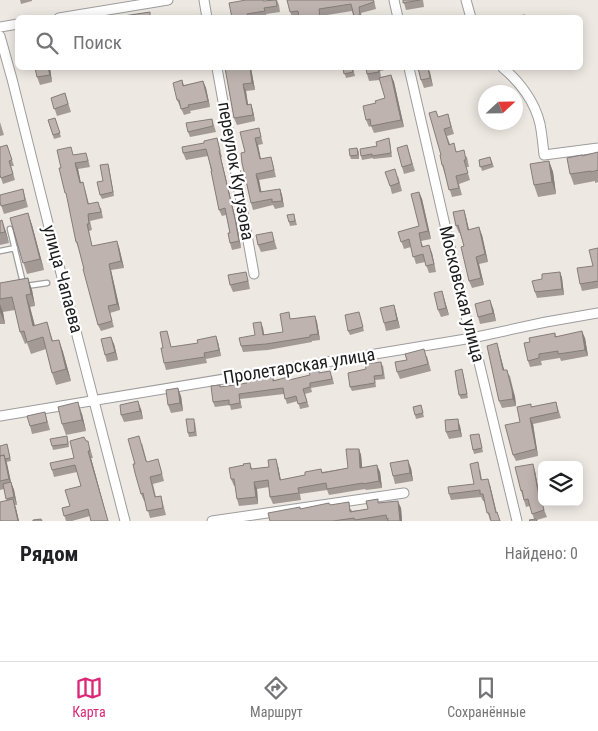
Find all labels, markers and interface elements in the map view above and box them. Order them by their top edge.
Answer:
search box [15,15,583,70]
icon: search [33,29,61,57]
text: Поиск [73,31,122,54]
north arrow [478,85,523,130]
street label: переулок Кутузова [214,100,259,242]
street label: улица Чапаева [39,223,88,335]
street label: Московская улица [435,224,490,364]
street label: Пролетарская улица [222,343,376,388]
map controls [538,461,583,506]
button: layers [538,461,583,506]
text: Рядом [20,542,79,566]
text: Найдено: 0 [505,544,578,563]
tab: Карта [72,674,106,720]
tab: Маршрут [250,674,303,720]
tab: Сохранённые [447,674,526,720]

